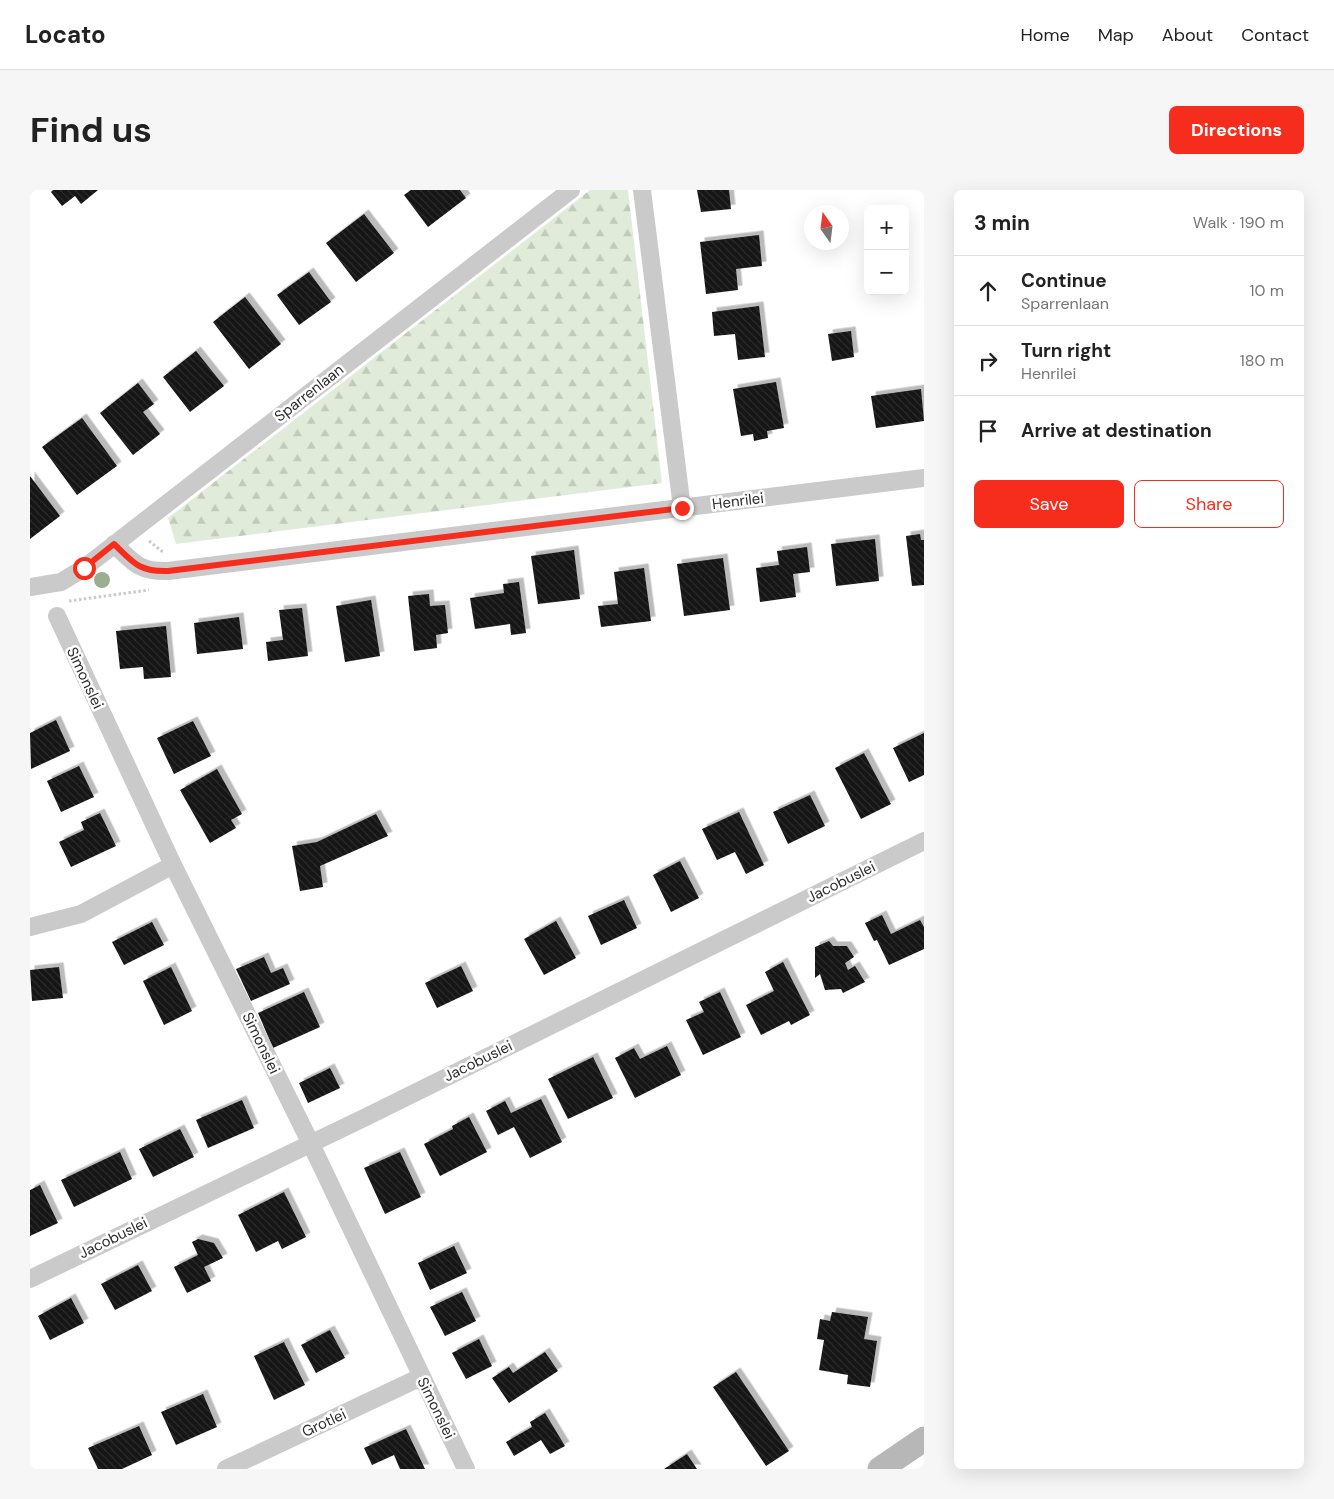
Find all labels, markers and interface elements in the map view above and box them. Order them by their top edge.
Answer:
text: Locato [25,19,106,50]
text: Home [1020,23,1070,47]
text: Map [1098,23,1134,47]
text: About [1162,23,1213,47]
text: Contact [1241,23,1309,47]
button: Directions [1169,106,1304,154]
text: Find us [30,107,152,153]
north arrow [804,205,849,250]
map controls [864,205,909,295]
button: + [864,205,909,250]
text: 3 min [974,209,1030,237]
text: Walk · 190 m [1193,212,1284,233]
button: − [864,250,909,295]
text: Continue [1021,268,1107,293]
icon: ahead [974,277,1002,305]
text: 10 m [1250,280,1284,301]
text: Sparrenlaan [1021,293,1109,314]
text: Turn right [1021,338,1111,363]
icon: right [974,347,1002,375]
text: 180 m [1240,350,1284,371]
street label: Sparrenlaan [270,360,348,426]
text: Henrilei [1021,363,1076,384]
icon: arrive [974,417,1002,445]
text: Arrive at destination [1021,418,1212,443]
button: Save [974,480,1124,528]
button: Share [1134,480,1284,528]
street label: Henrilei [711,488,765,514]
route end [671,497,694,520]
route start [73,557,96,580]
street label: Simonslei [62,644,108,712]
street label: Jacobuslei [803,857,879,907]
street label: Simonslei [238,1009,284,1077]
street label: Jacobuslei [440,1036,516,1086]
street label: Jacobuslei [75,1213,151,1263]
street label: Simonslei [413,1374,459,1442]
street label: Grotlei [299,1404,349,1442]

